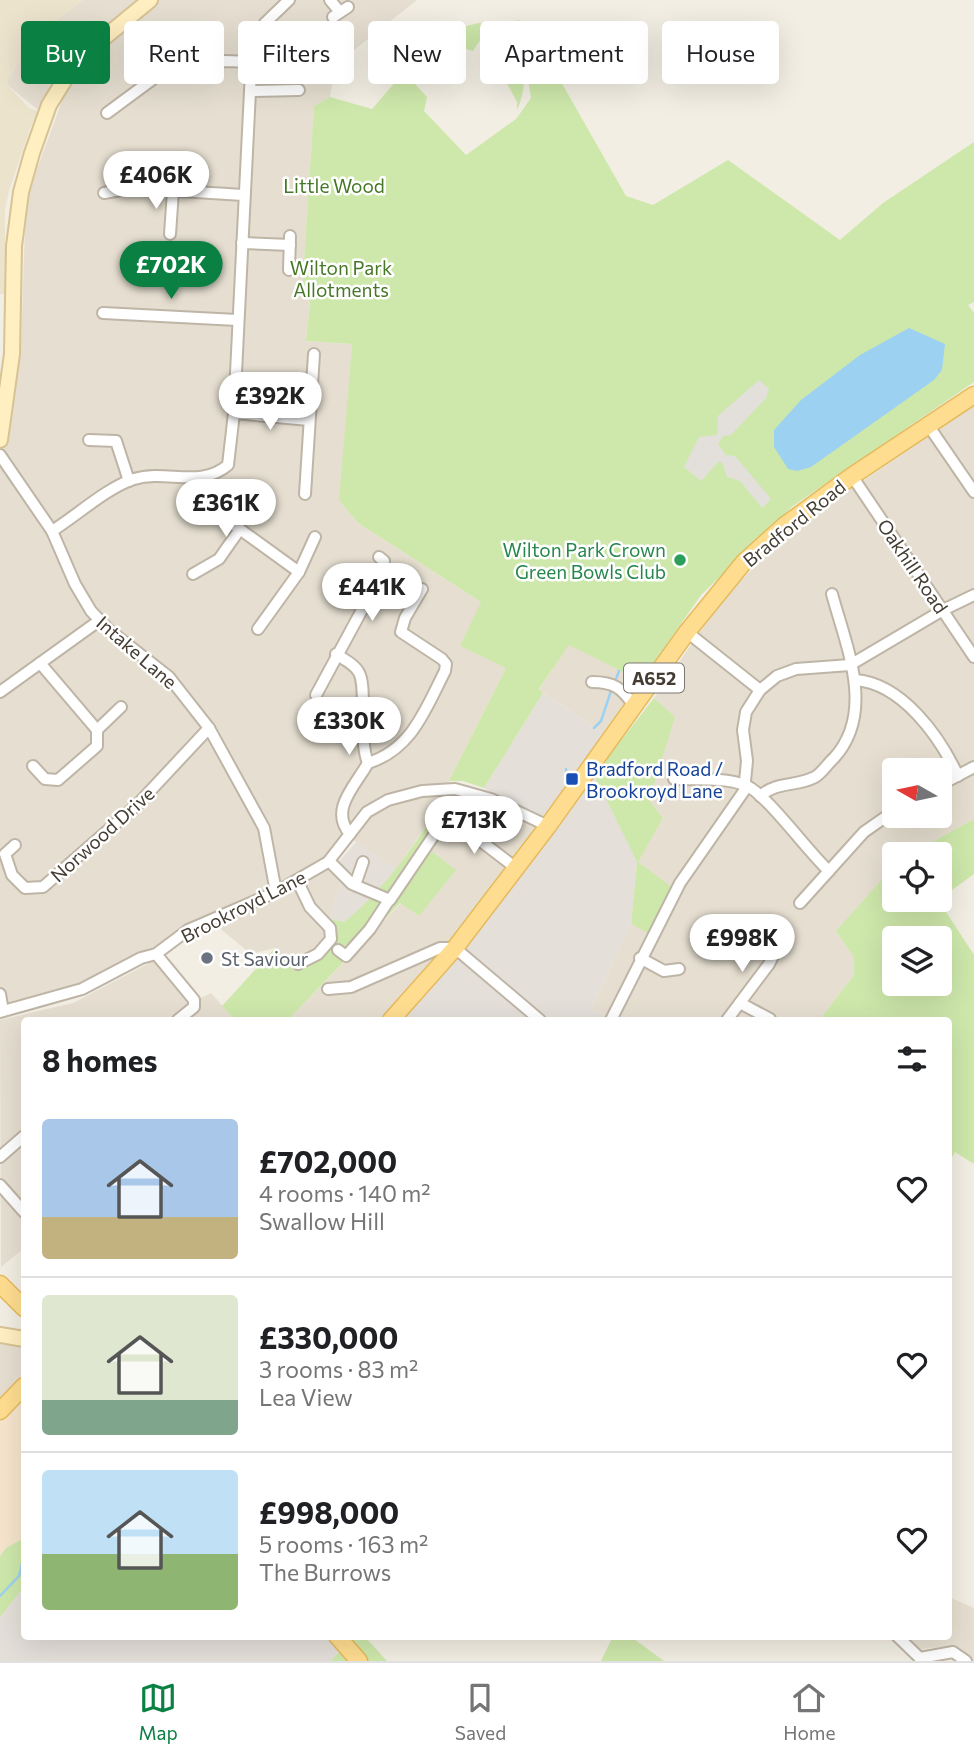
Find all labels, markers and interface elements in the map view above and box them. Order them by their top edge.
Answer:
chip: Buy [21,21,110,84]
chip: Rent [124,21,224,84]
chip: Filters [238,21,354,84]
chip: New [368,21,466,84]
chip: Apartment [480,21,648,84]
chip: House [662,21,779,84]
pin: £406K [107,152,205,211]
text: £406K [119,160,193,188]
park label: Little Wood [283,174,385,197]
pin: £702K [122,242,220,301]
text: £702K [136,250,206,278]
park label: Wilton Park Allotments [290,256,392,301]
pin: £392K [221,372,319,432]
text: £392K [235,381,305,409]
street label: Bradford Road [738,475,850,571]
pin: £361K [177,480,275,539]
text: £361K [192,488,260,516]
street label: Oakhill Road [873,514,953,618]
place label: Wilton Park Crown Green Bowls Club [503,538,666,583]
marker: Wilton Park Crown Green Bowls Club [672,552,688,568]
pin: £441K [323,564,421,623]
text: £441K [338,572,406,600]
street label: Intake Lane [92,611,182,693]
road number: A652 [624,664,684,692]
pin: £330K [300,698,398,757]
text: £330K [313,706,385,734]
place label: Bradford Road / Brookroyd Lane [586,757,723,802]
north arrow [882,758,952,828]
map controls [882,758,952,996]
marker: Bradford Road / Brookroyd Lane [564,771,580,787]
street label: Norwood Drive [45,782,159,886]
pin: £713K [425,796,523,856]
text: £713K [441,805,507,833]
button: locate [882,842,952,912]
street label: Brookroyd Lane [177,865,309,947]
pin: £998K [693,914,791,974]
text: £998K [706,923,778,951]
button: layers [882,926,952,996]
place label: St Saviour [221,947,309,970]
marker: St Saviour [199,950,215,966]
icon: filters [893,1040,931,1078]
text: 8 homes [42,1041,158,1078]
text: £702,000 [259,1142,397,1179]
icon: home [98,1147,182,1231]
icon: heart [893,1170,931,1208]
text: 4 rooms · 140 m² [259,1179,431,1207]
text: Swallow Hill [259,1207,385,1235]
text: £330,000 [259,1318,398,1355]
icon: home [98,1323,182,1407]
icon: heart [893,1346,931,1384]
text: 3 rooms · 83 m² [259,1355,418,1383]
text: Lea View [259,1383,353,1411]
text: £998,000 [259,1493,399,1530]
icon: home [98,1498,182,1582]
icon: heart [893,1521,931,1559]
text: 5 rooms · 163 m² [259,1530,428,1558]
text: The Burrows [259,1558,391,1586]
tab: Map [139,1679,178,1744]
tab: Saved [455,1679,506,1744]
tab: Home [783,1679,835,1744]

